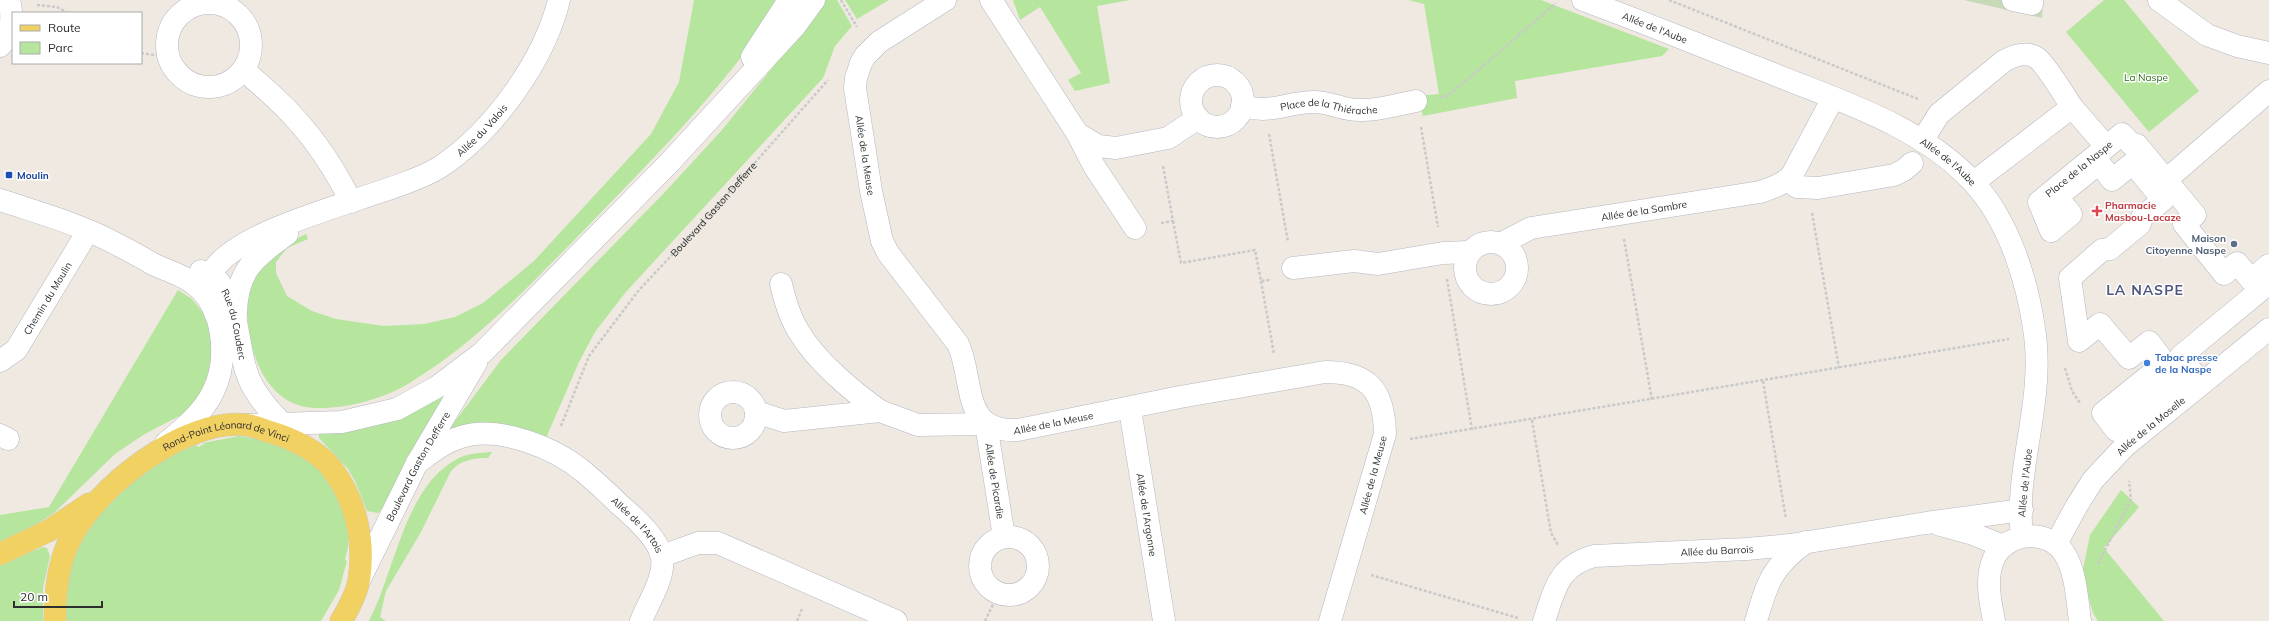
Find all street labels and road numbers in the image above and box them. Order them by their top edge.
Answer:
street label: Allée de l'Aube [1620,9,1689,46]
street label: Place de la Thiérache [1279,95,1378,117]
street label: Allée du Valois [454,101,510,159]
street label: Allée de la Meuse [853,114,878,197]
street label: Allée de l'Aube [1918,135,1979,188]
street label: Place de la Naspe [2043,138,2115,200]
street label: Boulevard Gaston Defferre [667,159,759,259]
street label: Allée de la Sambre [1600,197,1688,223]
street label: Chemin du Moulin [20,259,74,337]
street label: Rue du Couderc [219,286,250,361]
street label: Allée de la Moselle [2113,394,2187,458]
street label: Allée de la Meuse [1013,408,1094,437]
street label: Boulevard Gaston Defferre [383,409,453,523]
street label: Rond-Point Léonard de Vinci [160,418,291,454]
street label: Allée de la Meuse [1356,434,1390,516]
street label: Allée de Picardie [983,442,1008,520]
street label: Allée de l'Aube [2015,448,2035,518]
street label: Allée de l'Argonne [1134,472,1160,557]
street label: Allée de l'Artois [609,494,666,555]
street label: Allée du Barrois [1680,542,1754,559]

